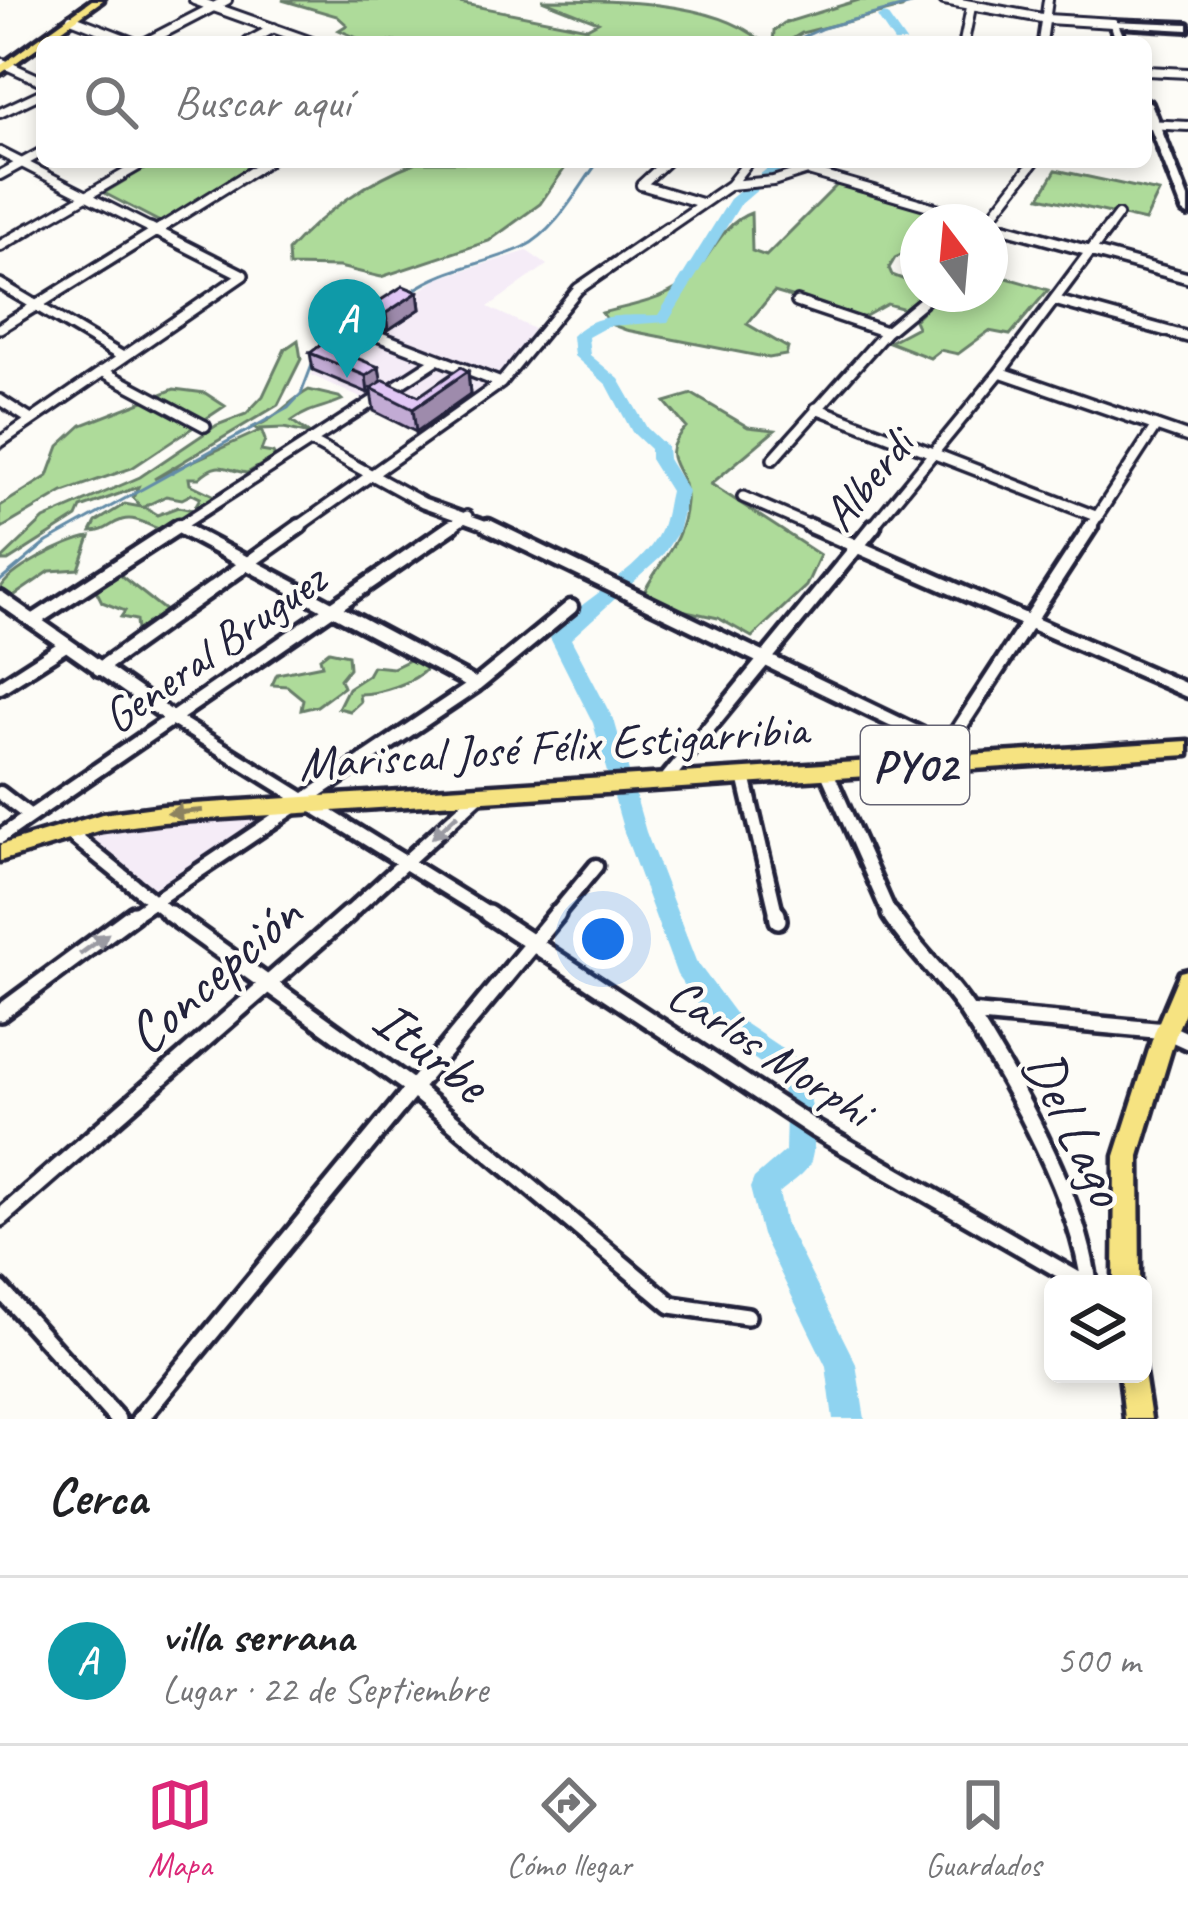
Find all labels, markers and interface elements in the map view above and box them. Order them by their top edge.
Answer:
search box [36,36,1152,168]
icon: search [78,69,144,135]
text: Buscar aquí [174,74,350,131]
north arrow [900,204,1008,312]
pin: A [308,279,386,378]
street label: Alberdi [809,413,930,543]
street label: General Bruguez [91,547,339,746]
street label: Mariscal José Félix Estigarribia [297,698,814,794]
road number: PY02 [861,726,969,804]
one-way arrow [166,802,203,821]
one-way arrow [431,812,460,840]
street label: Concepción [111,876,318,1070]
your location [573,909,633,969]
one-way arrow [78,932,110,956]
street label: Carlos Morphi [657,964,888,1143]
street label: Iturbe [359,983,506,1120]
street label: Del Lago [1007,1038,1145,1219]
map controls [1044,1275,1152,1383]
button: layers [1044,1275,1152,1383]
text: Cerca [48,1465,147,1529]
text: villa serrana [162,1608,354,1665]
text: A [77,1636,97,1685]
text: 500 m [1056,1636,1140,1685]
text: Lugar · 22 de Septiembre [162,1665,488,1714]
tab: Mapa [147,1772,213,1886]
tab: Cómo llegar [507,1772,632,1886]
tab: Guardados [925,1772,1041,1886]

